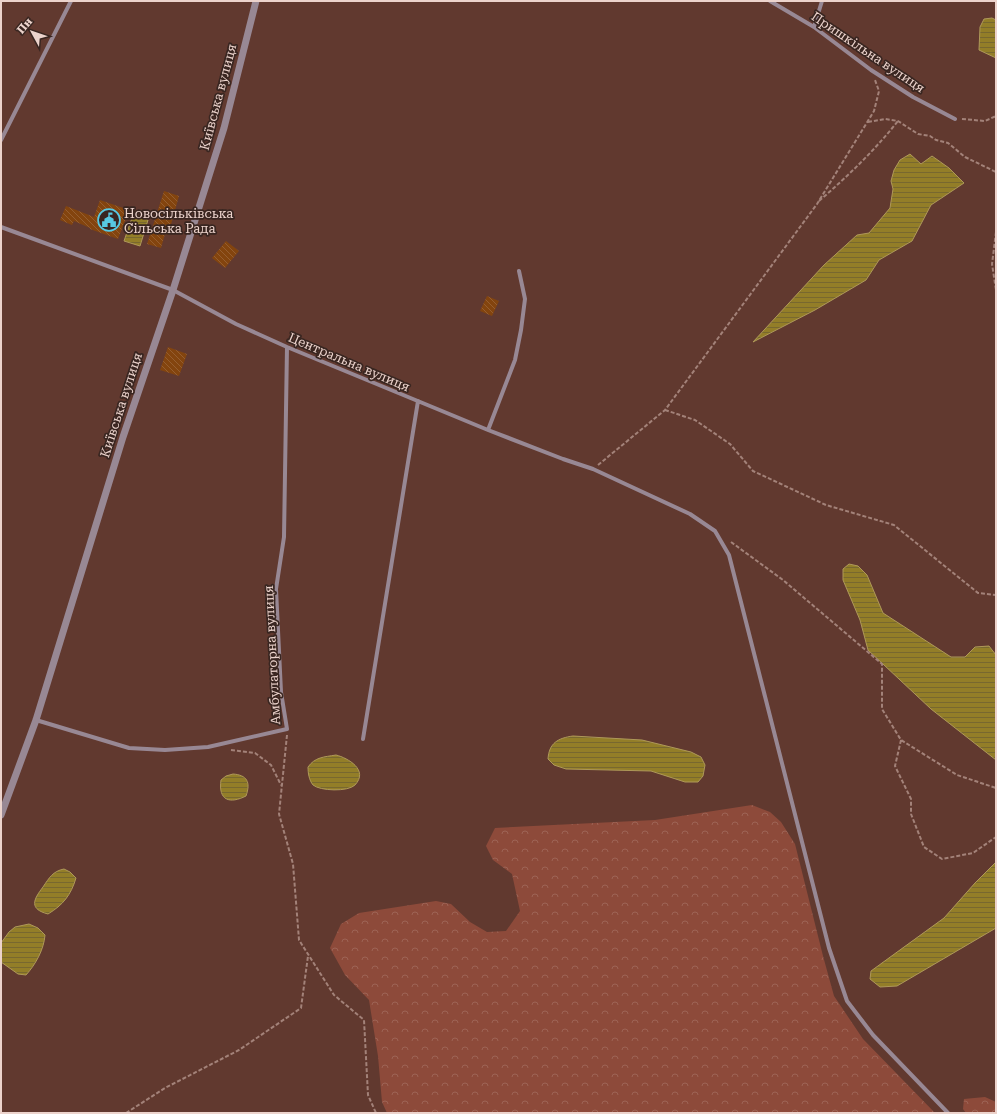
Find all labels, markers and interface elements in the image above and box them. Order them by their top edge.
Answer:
street label: Пришкільна вулиця [808,8,928,96]
north arrow [12,12,52,52]
text: Пн [14,15,35,36]
street label: Київська вулиця [197,42,239,152]
place label: Новосільківська Сільська Рада [124,206,233,236]
public building icon: Новосільківська Сільська Рада [96,207,122,233]
street label: Центральна вулиця [286,330,412,394]
street label: Київська вулиця [97,351,145,459]
street label: Амбулаторна вулиця [261,585,283,725]

